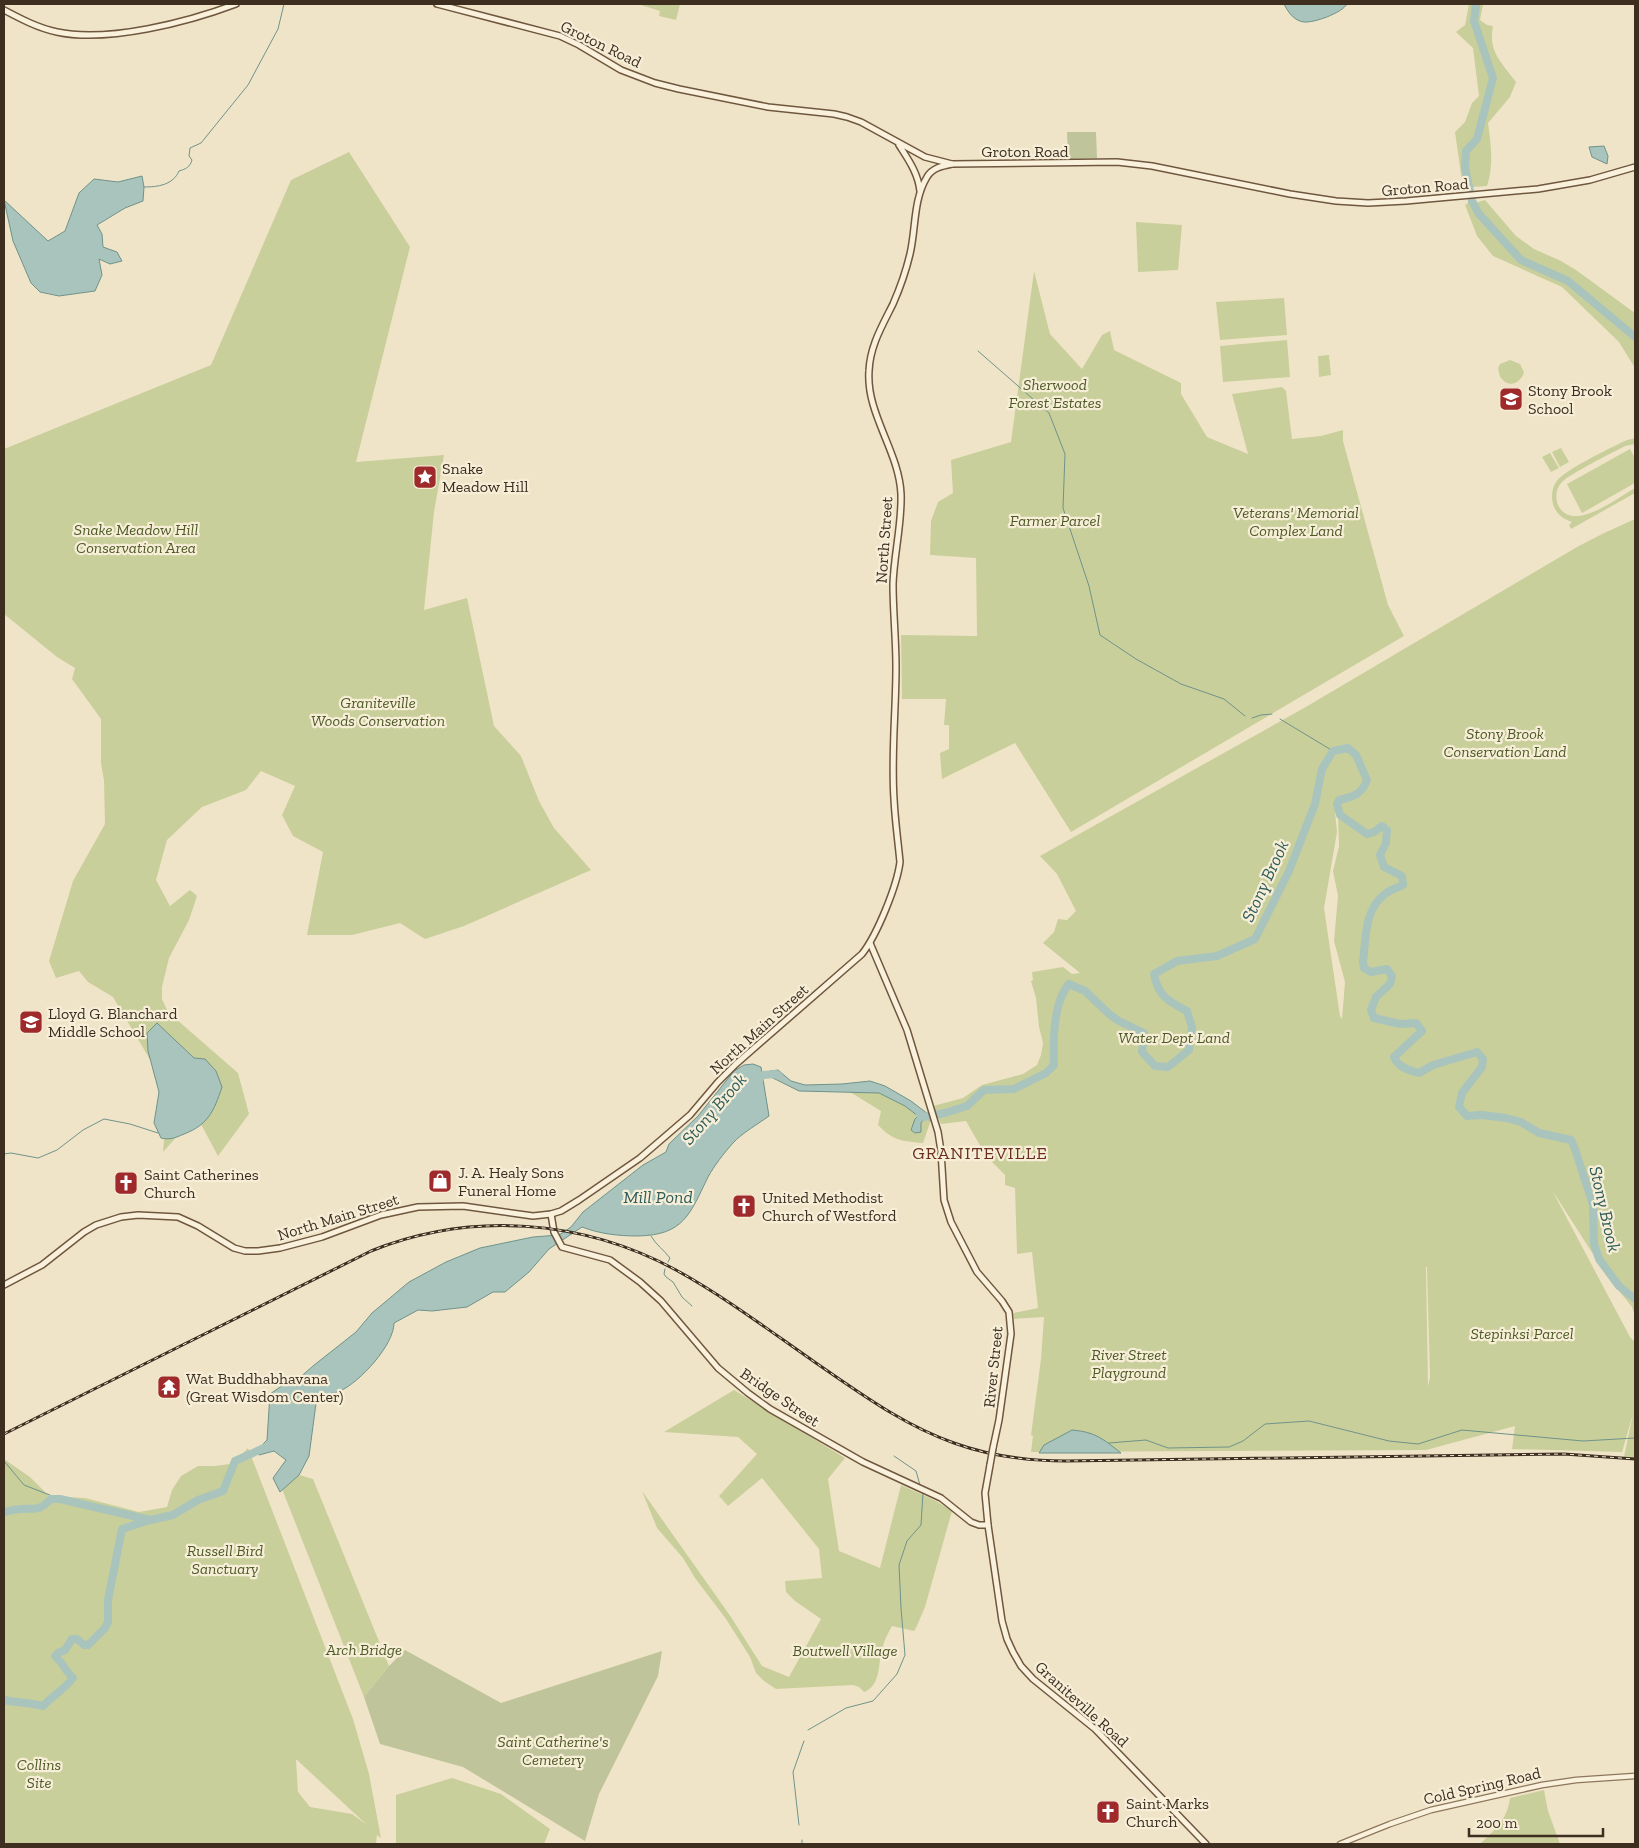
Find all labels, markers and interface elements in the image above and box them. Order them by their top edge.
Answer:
street label: Groton Road [558,16,645,72]
street label: Groton Road [981,142,1069,161]
street label: Groton Road [1381,174,1470,200]
park label: Sherwood Forest Estates [1009,375,1101,412]
place label: Stony Brook School [1528,381,1613,418]
school or university icon: Stony Brook School [1498,386,1524,412]
place label: Snake Meadow Hill [442,459,528,496]
place icon: Snake Meadow Hill [412,464,438,490]
street label: North Street [871,496,897,584]
park label: Veterans' Memorial Complex Land [1233,503,1359,540]
park label: Farmer Parcel [1010,511,1100,530]
park label: Snake Meadow Hill Conservation Area [74,520,198,557]
park label: Graniteville Woods Conservation [311,693,445,730]
park label: Stony Brook Conservation Land [1444,724,1566,761]
water label: Stony Brook [1237,837,1293,925]
street label: North Main Street [706,980,812,1078]
place label: Lloyd G. Blanchard Middle School [48,1004,178,1041]
school or university icon: Lloyd G. Blanchard Middle School [18,1009,44,1035]
park label: Water Dept Land [1118,1028,1230,1047]
water label: Stony Brook [677,1069,751,1149]
district label: GRANITEVILLE [912,1142,1048,1164]
place label: J. A. Healy Sons Funeral Home [458,1163,564,1200]
water label: Stony Brook [1584,1164,1626,1254]
place label: Saint Catherines Church [144,1165,259,1202]
shop icon: J. A. Healy Sons Funeral Home [427,1168,453,1194]
church icon: Saint Catherines Church [113,1170,139,1196]
water label: Mill Pond [623,1186,693,1208]
place label: United Methodist Church of Westford [762,1188,897,1225]
street label: North Main Street [275,1189,401,1244]
church icon: United Methodist Church of Westford [731,1193,757,1219]
park label: Stepinksi Parcel [1470,1324,1574,1343]
street label: River Street [979,1325,1007,1409]
park label: River Street Playground [1091,1345,1167,1382]
street label: Bridge Street [737,1363,823,1431]
place label: Wat Buddhabhavana (Great Wisdom Center) [186,1369,343,1406]
temple icon: Wat Buddhabhavana (Great Wisdom Center) [156,1374,182,1400]
park label: Russell Bird Sanctuary [187,1541,263,1578]
park label: Arch Bridge [325,1640,402,1659]
park label: Boutwell Village [793,1641,897,1660]
street label: Graniteville Road [1031,1657,1133,1751]
park label: Saint Catherine's Cemetery [497,1732,609,1769]
park label: Collins Site [17,1755,61,1792]
street label: Cold Spring Road [1422,1763,1543,1809]
place label: Saint Marks Church [1126,1794,1209,1831]
church icon: Saint Marks Church [1095,1799,1121,1825]
scale bar [1469,1806,1603,1838]
text: 200 m [1476,1814,1517,1832]

